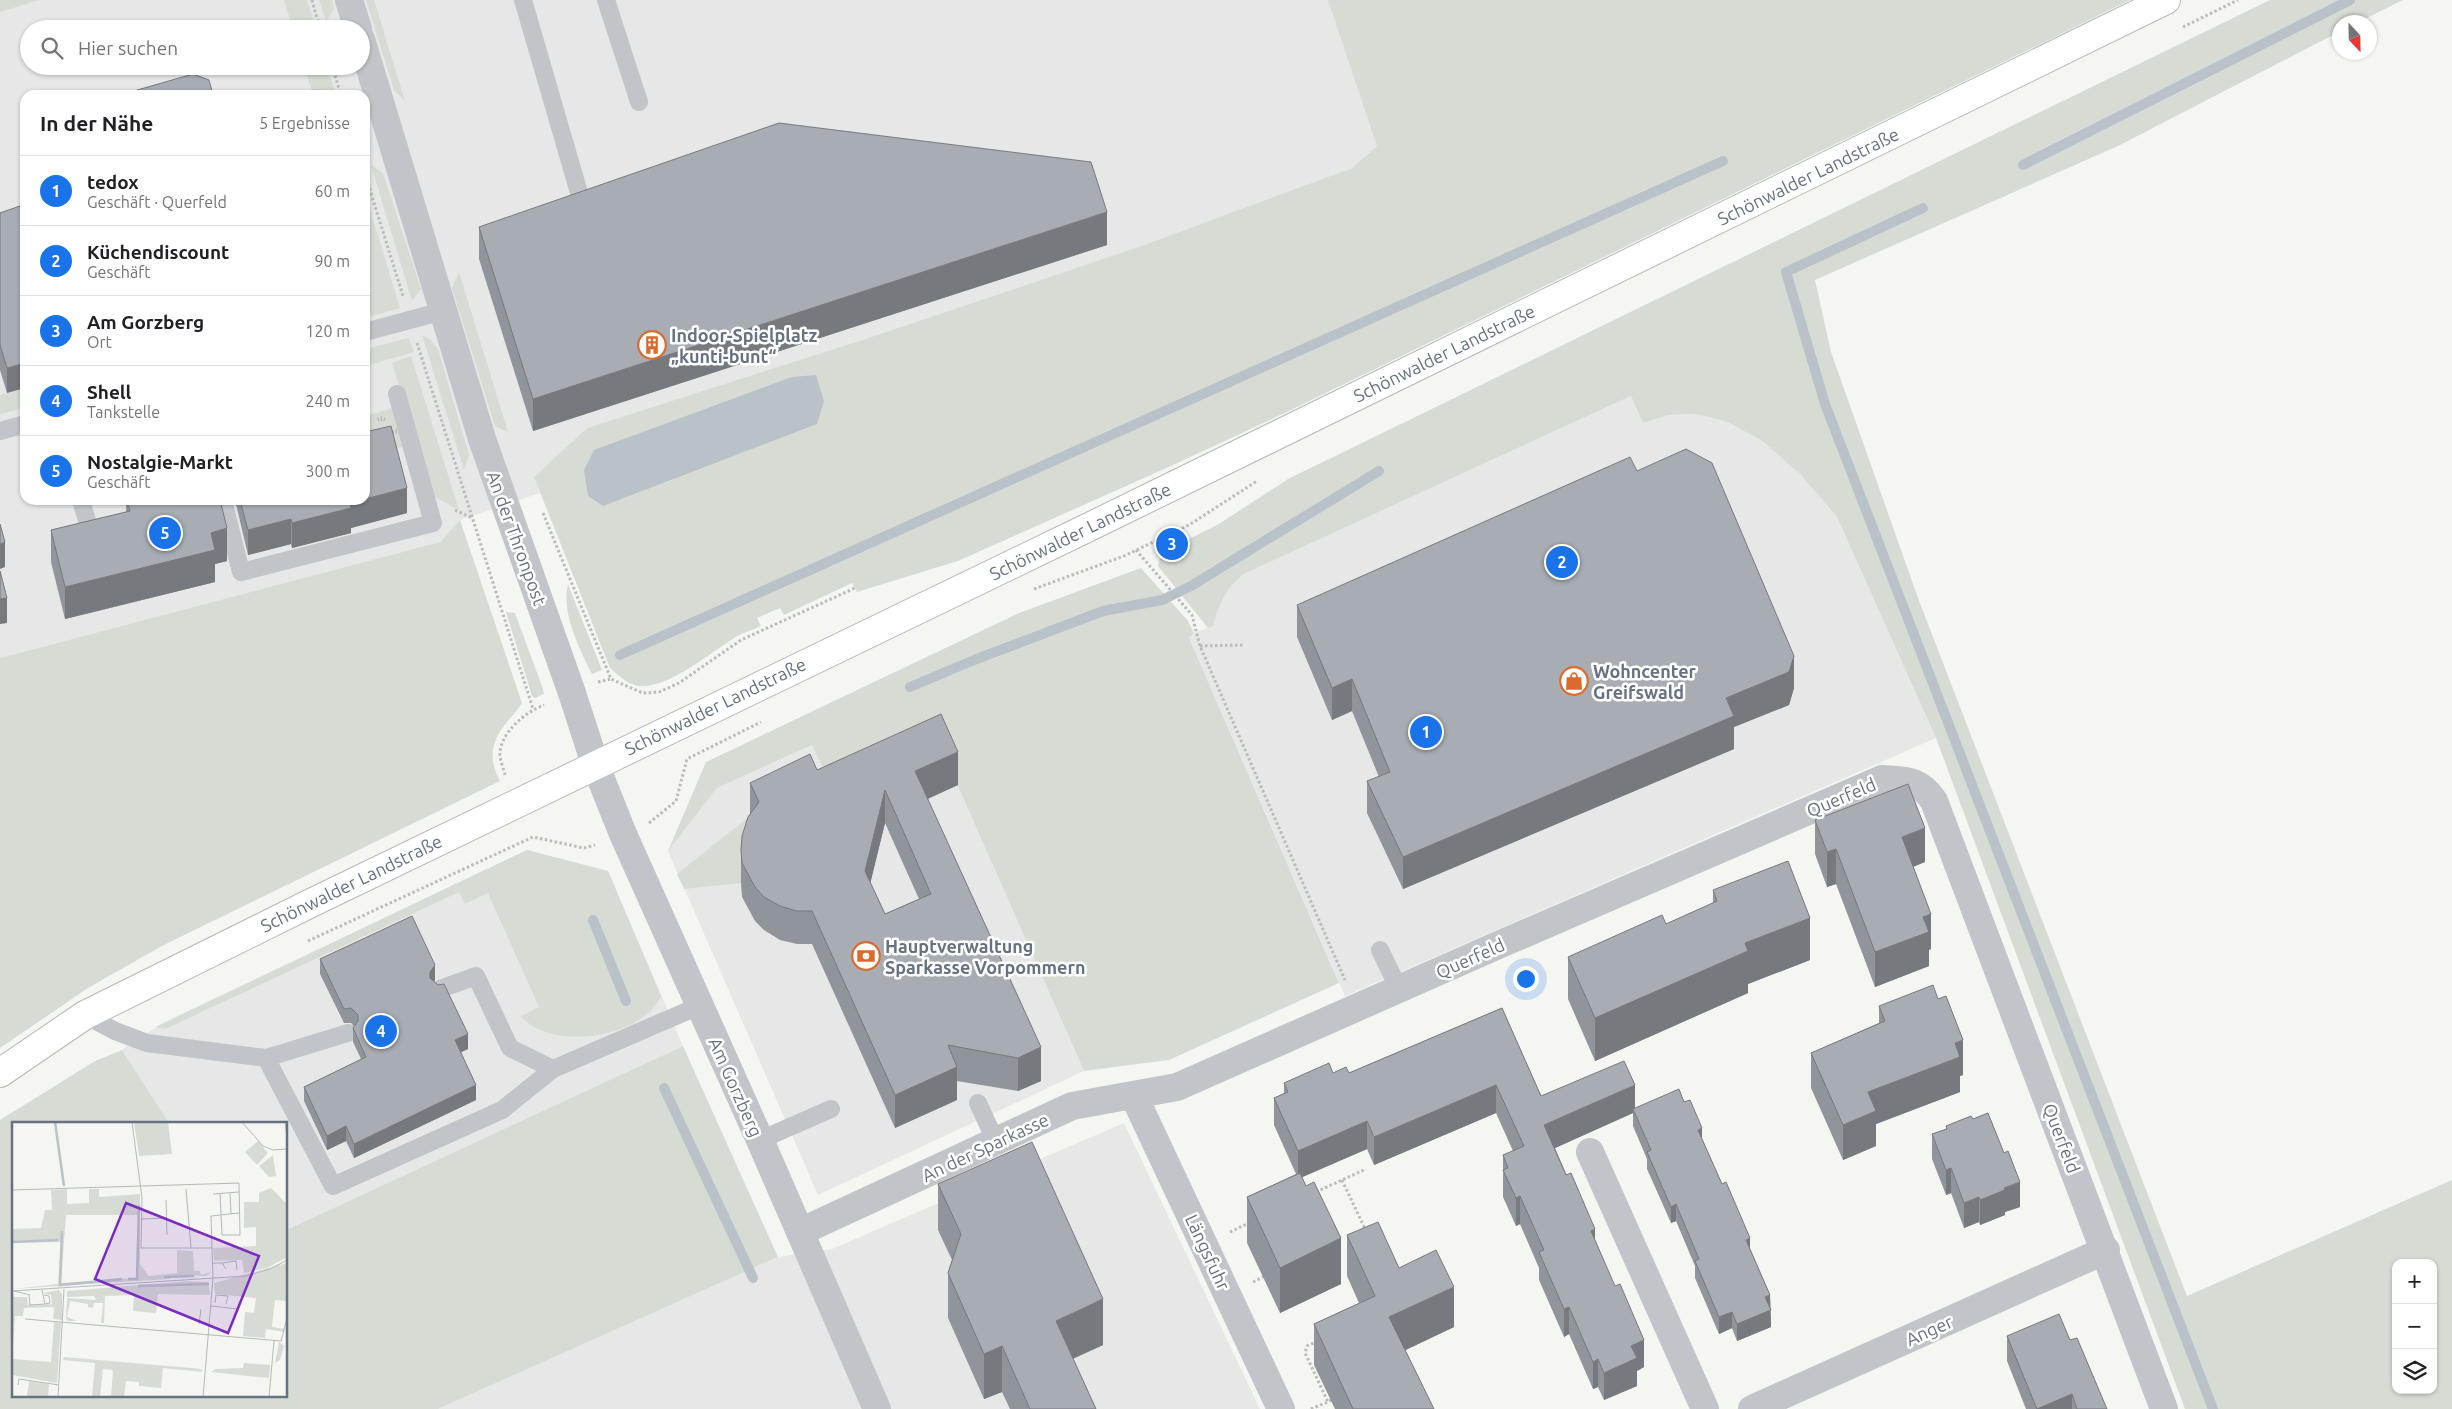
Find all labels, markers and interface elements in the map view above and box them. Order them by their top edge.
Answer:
north arrow [2332,15,2377,60]
search box [20,20,370,75]
icon: search [38,34,66,62]
text: Hier suchen [78,37,178,59]
text: In der Nähe [40,111,153,135]
text: 5 Ergebnisse [259,114,350,132]
street label: Schönwalder Landstraße [1714,123,1902,229]
text: tedox [87,171,139,193]
text: 1 [51,182,61,200]
text: 60 m [314,182,350,200]
text: Geschäft · Querfeld [87,193,227,211]
text: Küchendiscount [87,241,229,263]
text: 2 [51,252,61,270]
text: 90 m [314,252,350,270]
text: Geschäft [87,263,151,281]
street label: Schönwalder Landstraße [1350,300,1538,406]
text: Am Gorzberg [87,311,204,333]
text: 3 [51,322,61,340]
text: 120 m [305,322,350,340]
place label: Indoor-Spielplatz „kunti-bunt“ [671,325,817,366]
building icon: Indoor-Spielplatz „kunti-bunt“ [637,330,667,360]
text: Ort [87,333,112,351]
text: Shell [87,381,131,403]
text: 4 [51,392,61,410]
text: 240 m [305,392,350,410]
text: Tankstelle [87,403,160,421]
text: Nostalgie-Markt [87,451,233,473]
text: 5 [51,462,61,480]
text: 300 m [305,462,350,480]
street label: An der Thronpost [483,468,551,608]
text: Geschäft [87,473,151,491]
street label: Schönwalder Landstraße [986,478,1174,584]
pin: 5 [149,514,181,552]
pin: 3 [1156,525,1188,563]
pin: 2 [1546,543,1578,581]
street label: Schönwalder Landstraße [621,653,809,759]
place label: Wohncenter Greifswald [1593,661,1697,702]
shop icon: Wohncenter Greifswald [1559,666,1589,696]
pin: 1 [1410,713,1442,751]
street label: Querfeld [1803,774,1879,821]
street label: Schönwalder Landstraße [257,830,445,936]
street label: Querfeld [1433,934,1508,983]
place label: Hauptverwaltung Sparkasse Vorpommern [885,936,1085,977]
bank icon: Hauptverwaltung Sparkasse Vorpommern [851,941,881,971]
your location [1513,966,1539,992]
pin: 4 [365,1012,397,1050]
street label: Am Gorzberg [705,1034,767,1140]
street label: Querfeld [2039,1100,2084,1176]
street label: An der Sparkasse [918,1109,1052,1185]
inset map [12,1122,288,1396]
street label: Längsfuhr [1182,1211,1234,1293]
map controls [2392,1259,2437,1394]
button: + [2392,1259,2437,1304]
button: − [2392,1304,2437,1349]
street label: Anger [1903,1311,1956,1349]
button: layers [2392,1349,2437,1394]

